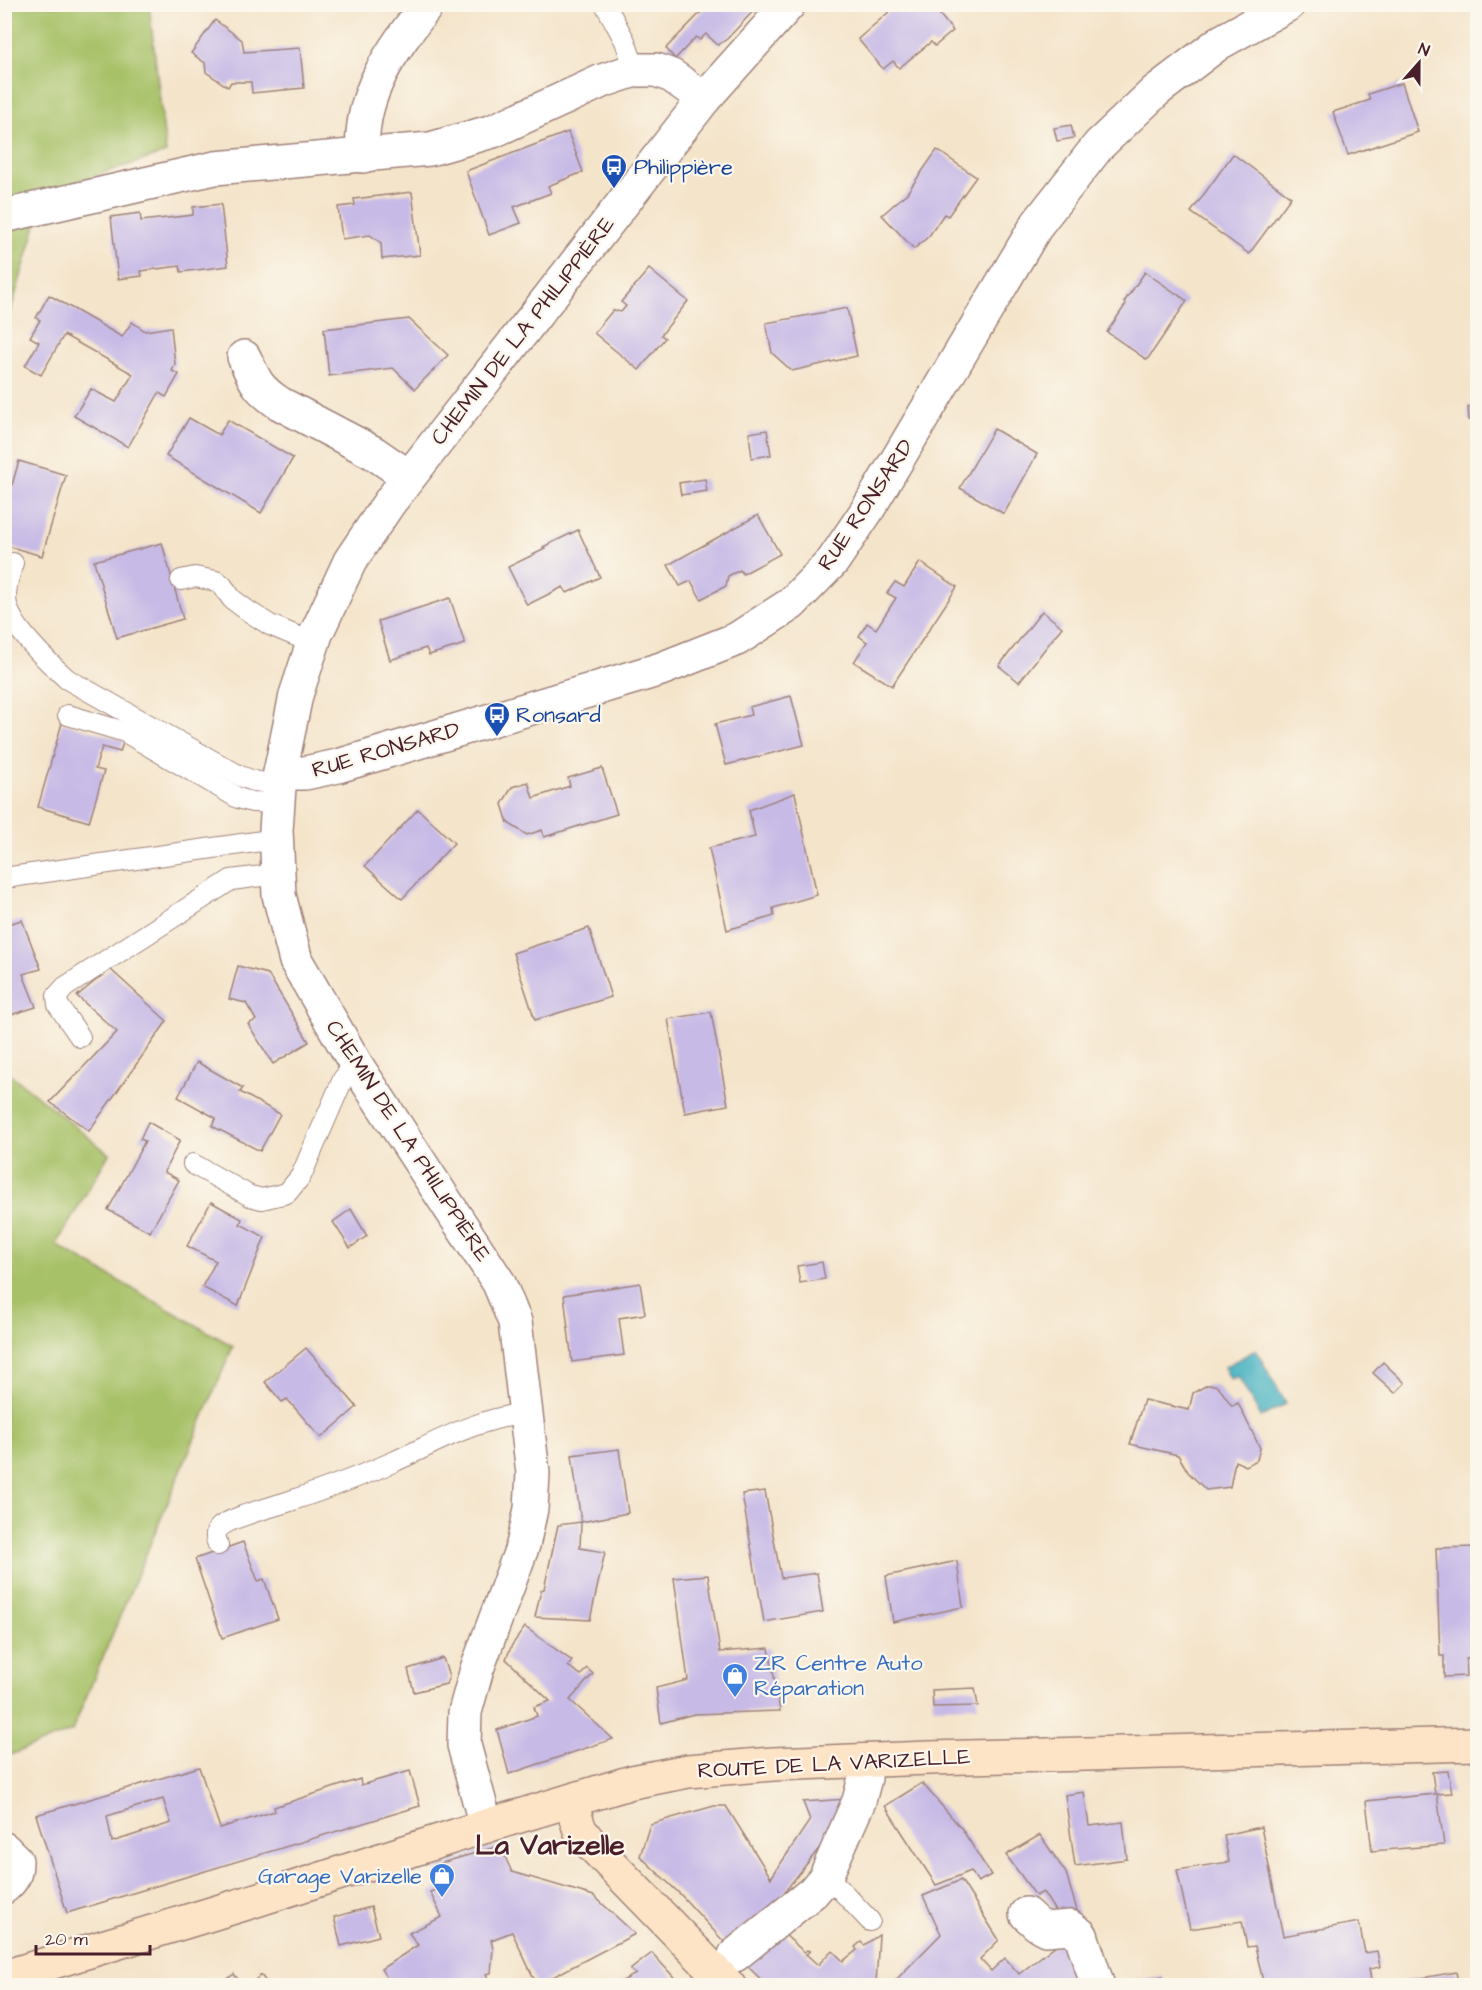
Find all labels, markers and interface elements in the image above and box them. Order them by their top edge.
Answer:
north arrow [1389,33,1449,93]
text: N [1415,38,1433,62]
bus stop icon: Philippière [599,152,629,190]
place label: Philippière [634,152,733,183]
street label: CHEMIN DE LA PHILIPPIÈRE [424,210,622,452]
street label: RUE RONSARD [811,433,921,577]
bus stop icon: Ronsard [482,700,512,738]
place label: Ronsard [516,700,601,731]
street label: RUE RONSARD [309,714,463,786]
street label: CHEMIN DE LA PHILIPPIÈRE [318,1014,498,1268]
place label: ZR Centre Auto Réparation [754,1648,923,1704]
shop icon: ZR Centre Auto Réparation [720,1661,750,1699]
street label: ROUTE DE LA VARIZELLE [697,1741,971,1787]
district label: La Varizelle [475,1826,625,1865]
place label: Garage Varizelle [258,1861,422,1893]
shop icon: Garage Varizelle [427,1861,457,1899]
scale bar [36,1918,150,1956]
text: 20 m [45,1927,88,1952]

